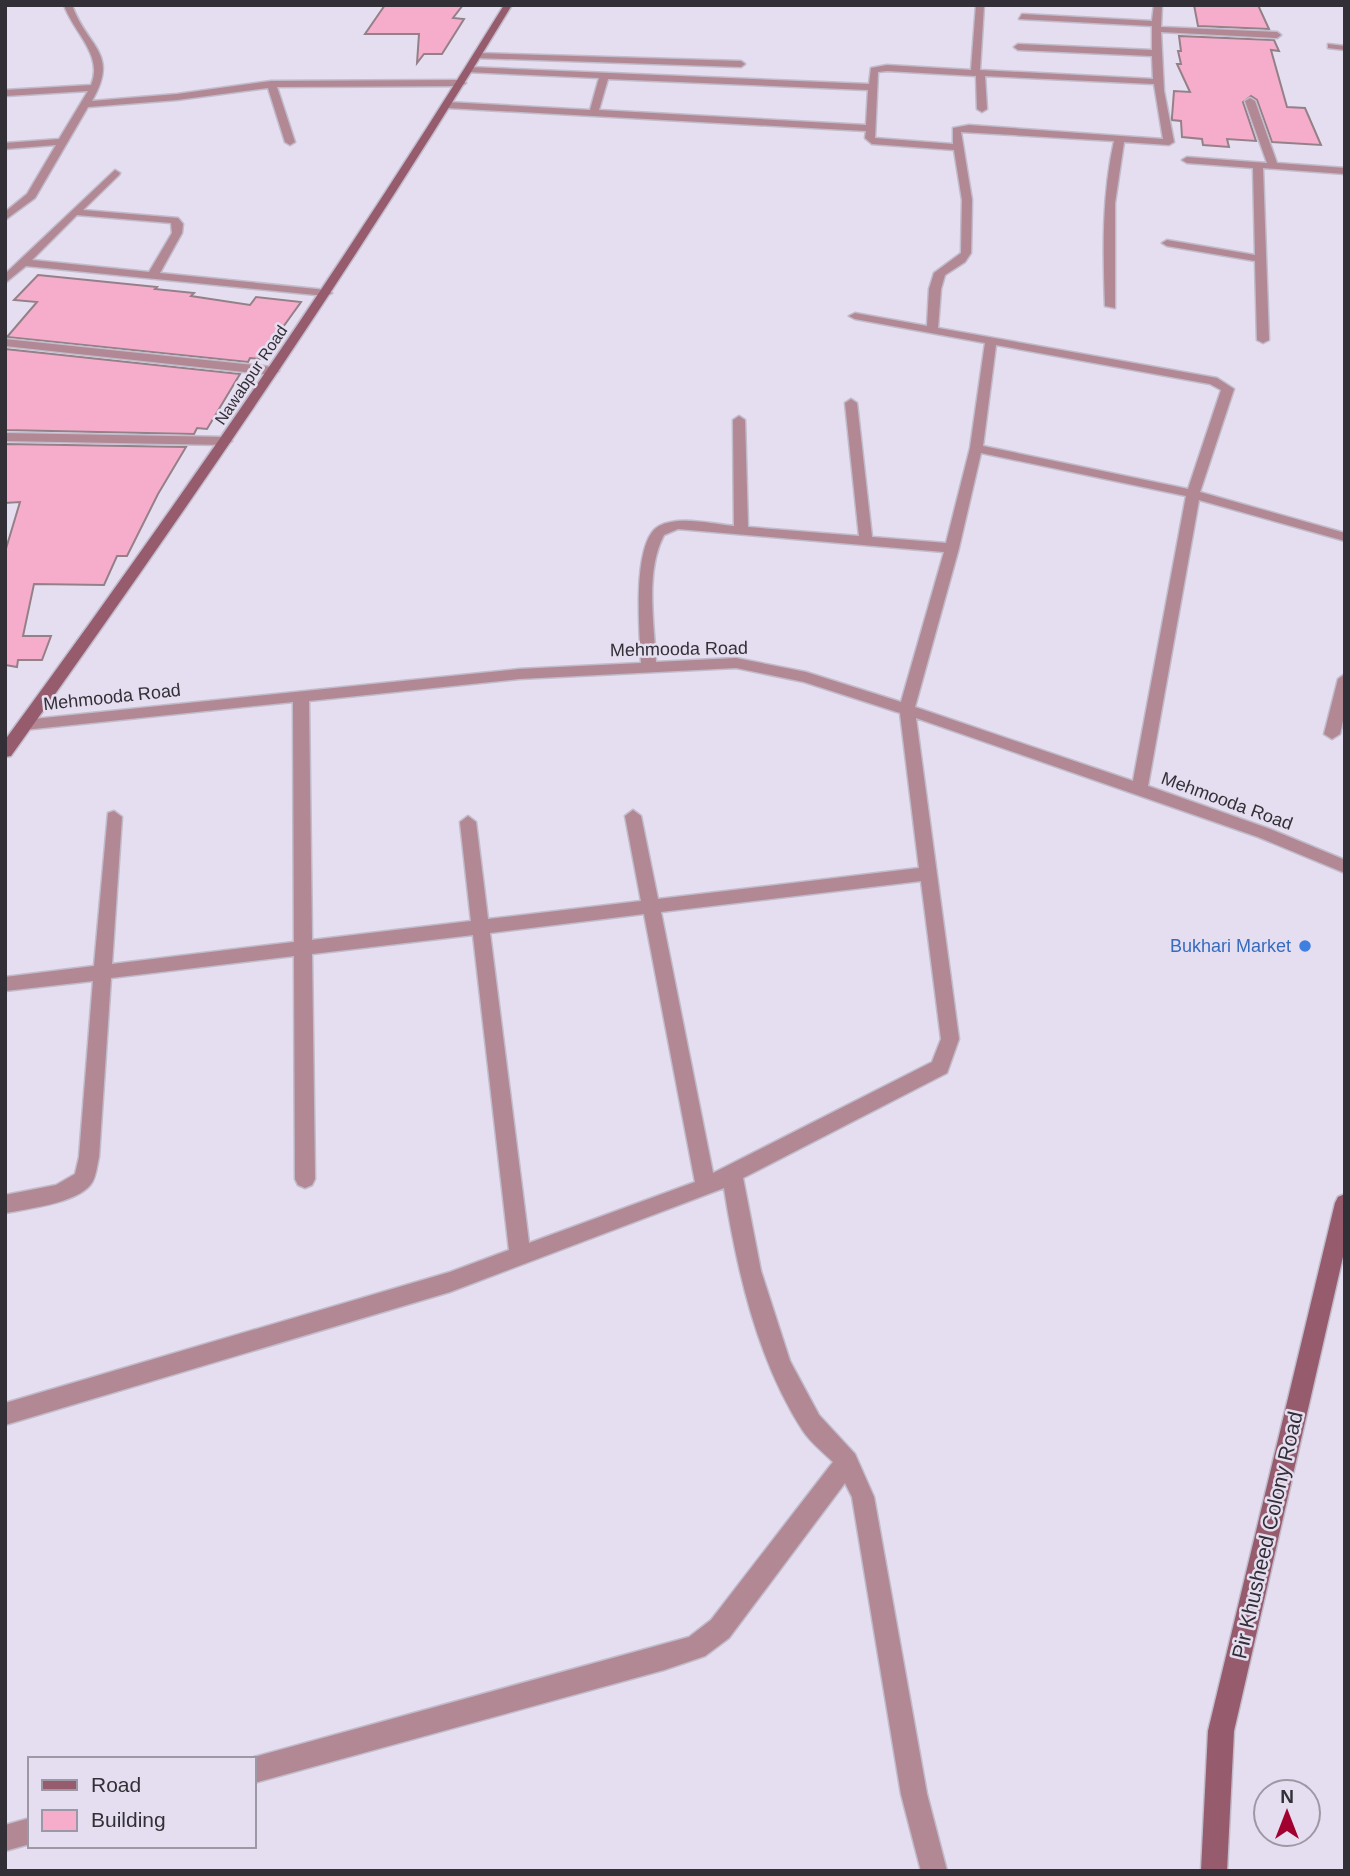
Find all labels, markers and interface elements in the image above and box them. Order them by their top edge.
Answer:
street label: Nawabpur Road [212,322,290,428]
street label: Mehmooda Road [610,638,748,660]
street label: Mehmooda Road [42,680,182,714]
street label: Mehmooda Road [1159,768,1295,834]
place label: Bukhari Market [1170,936,1291,956]
marker: Bukhari Market [1297,938,1313,954]
street label: Pir Khusheed Colony Road [1227,1409,1307,1661]
legend [28,1757,256,1848]
text: Road [91,1773,141,1796]
north arrow [1252,1778,1322,1848]
text: N [1280,1786,1294,1807]
text: Building [91,1808,166,1831]

